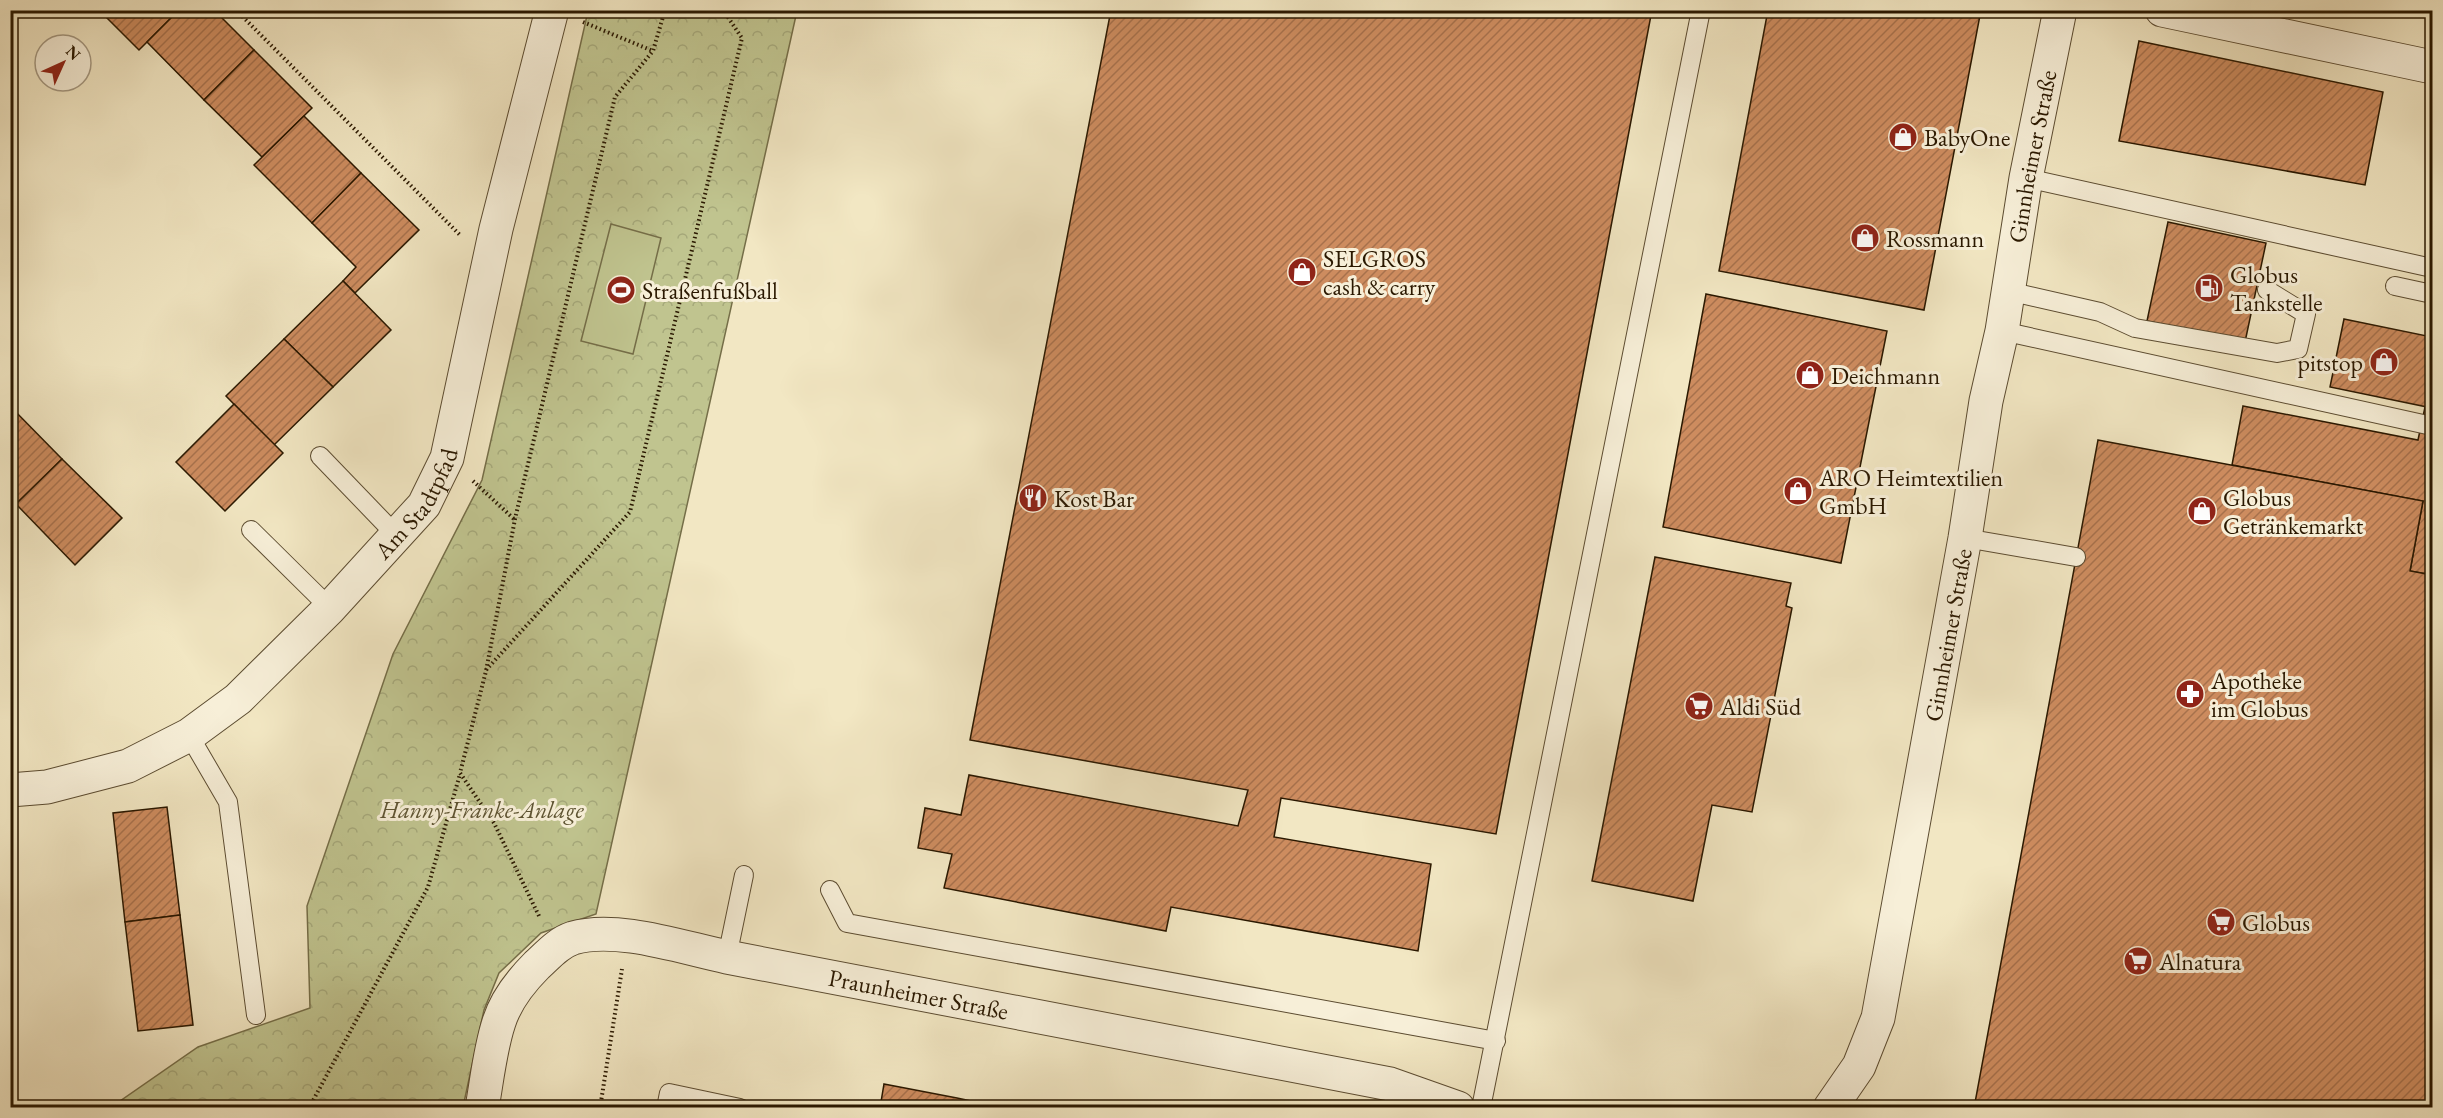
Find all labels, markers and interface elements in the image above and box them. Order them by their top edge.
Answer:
north arrow [33,33,93,93]
text: N [61,41,85,65]
street label: Ginnheimer Straße [2001,67,2063,245]
shop icon: BabyOne [1887,121,1919,153]
place label: BabyOne [1924,122,2010,153]
shop icon: Rossmann [1849,222,1881,254]
place label: Rossmann [1886,223,1984,254]
place label: SELGROS cash & carry [1323,243,1436,302]
shop icon: SELGROS cash & carry [1286,256,1318,288]
place label: Globus Tankstelle [2230,259,2323,318]
fuel station icon: Globus Tankstelle [2193,272,2225,304]
sports icon: Straßenfußball [605,274,637,306]
place label: Straßenfußball [642,275,778,306]
shop icon: pitstop [2368,346,2400,378]
place label: pitstop [2298,347,2363,378]
shop icon: Deichmann [1794,359,1826,391]
place label: Deichmann [1831,360,1940,391]
street label: Am Stadtpfad [366,445,464,566]
place label: ARO Heimtextilien GmbH [1818,462,2003,521]
shop icon: ARO Heimtextilien GmbH [1782,475,1814,507]
restaurant icon: Kost Bar [1017,482,1049,514]
place label: Globus Getränkemarkt [2223,482,2364,541]
place label: Kost Bar [1054,483,1134,514]
shop icon: Globus Getränkemarkt [2186,495,2218,527]
street label: Ginnheimer Straße [1917,546,1978,724]
place label: Apotheke im Globus [2210,665,2308,724]
pharmacy icon: Apotheke im Globus [2174,678,2206,710]
supermarket icon: Aldi Süd [1683,690,1715,722]
place label: Aldi Süd [1719,691,1802,722]
park label: Hanny-Franke-Anlage [379,794,585,825]
supermarket icon: Globus [2205,906,2237,938]
place label: Globus [2242,907,2310,938]
supermarket icon: Alnatura [2122,945,2154,977]
place label: Alnatura [2158,946,2242,977]
street label: Praunheimer Straße [826,961,1011,1026]

